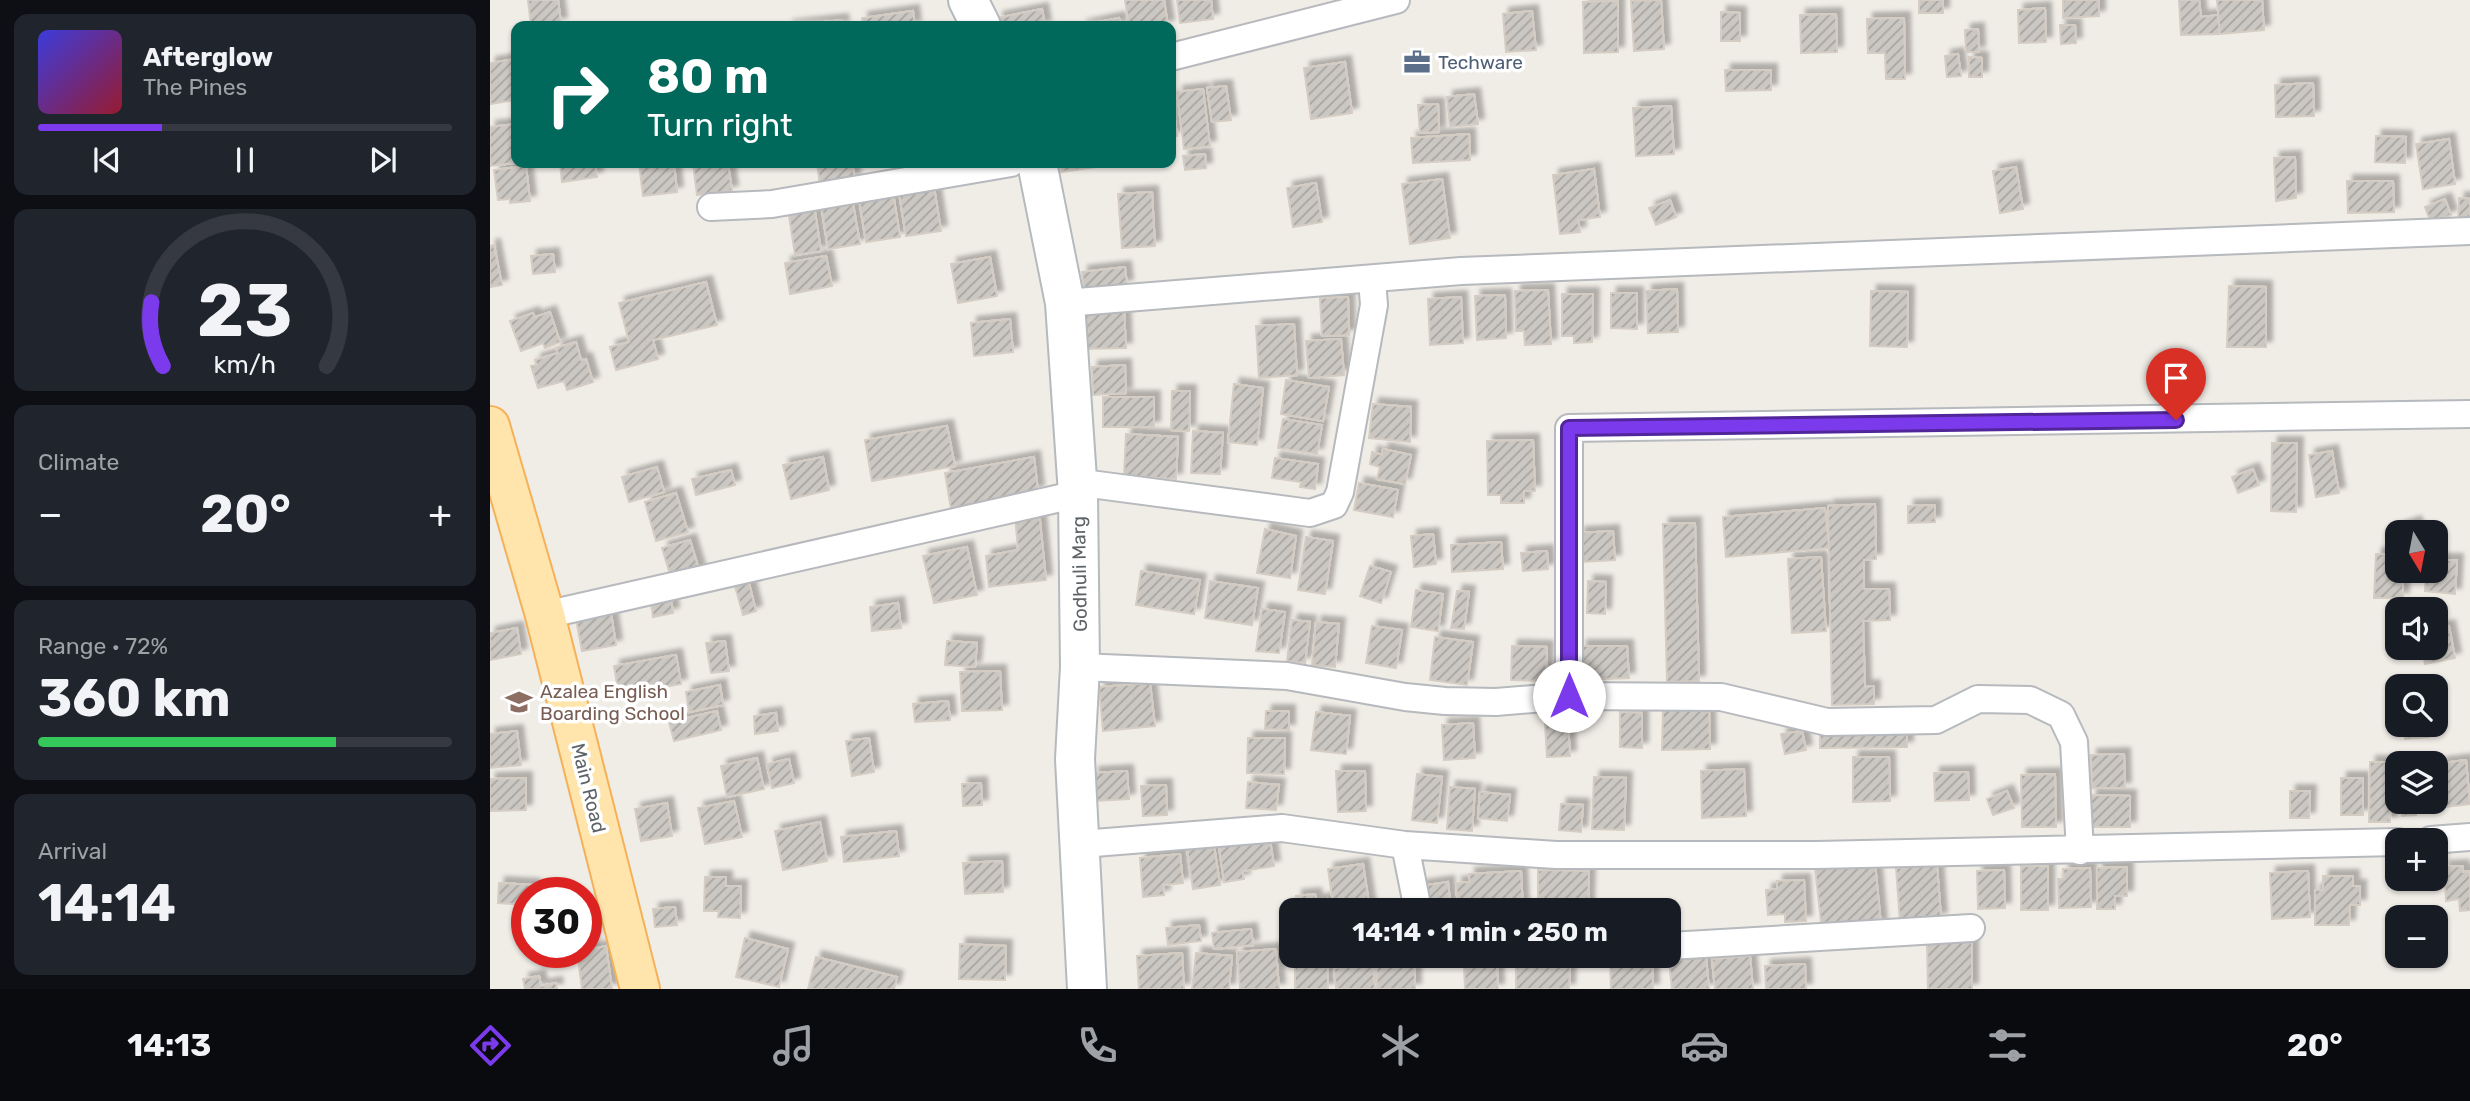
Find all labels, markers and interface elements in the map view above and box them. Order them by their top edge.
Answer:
text: Afterglow [143,42,273,73]
text: 80 m [647,47,769,105]
office icon: Techware [1402,47,1432,77]
icon: right [532,49,623,140]
place label: Techware [1438,51,1523,74]
text: The Pines [143,73,247,101]
text: Turn right [647,106,792,144]
icon: previous [88,141,126,179]
icon: pause [226,141,264,179]
icon: next [364,141,402,179]
text: 23 [197,268,293,354]
pin [2146,348,2206,420]
text: km/h [214,350,276,379]
icon: arrive [2157,359,2195,397]
text: Climate [38,448,119,476]
text: 20° [200,483,291,545]
text: − [38,491,63,537]
text: + [428,491,452,537]
street label: Godhuli Marg [1067,516,1092,632]
north arrow [2385,520,2448,583]
map controls [2385,520,2448,968]
button: sound [2385,597,2448,660]
text: Range · 72% [38,632,168,660]
position arrow [1532,659,1606,733]
text: 360 km [38,667,231,729]
button: search [2385,674,2448,737]
place label: Azalea English Boarding School [540,680,685,725]
school or university icon: Azalea English Boarding School [504,687,534,717]
street label: Main Road [566,741,611,835]
button: layers [2385,751,2448,814]
button: + [2385,828,2448,891]
text: Arrival [38,837,107,865]
text: 14:14 [38,872,176,934]
speed limit sign: 30 [511,877,602,968]
button: − [2385,905,2448,968]
text: 14:14 · 1 min · 250 m [1352,917,1608,948]
icon: directions [466,1021,515,1070]
icon: music [769,1021,818,1070]
icon: phone [1073,1021,1122,1070]
icon: climate [1376,1021,1425,1070]
icon: car [1680,1021,1729,1070]
icon: filters [1983,1021,2032,1070]
text: 14:13 [127,1026,211,1064]
text: 20° [2287,1026,2343,1064]

